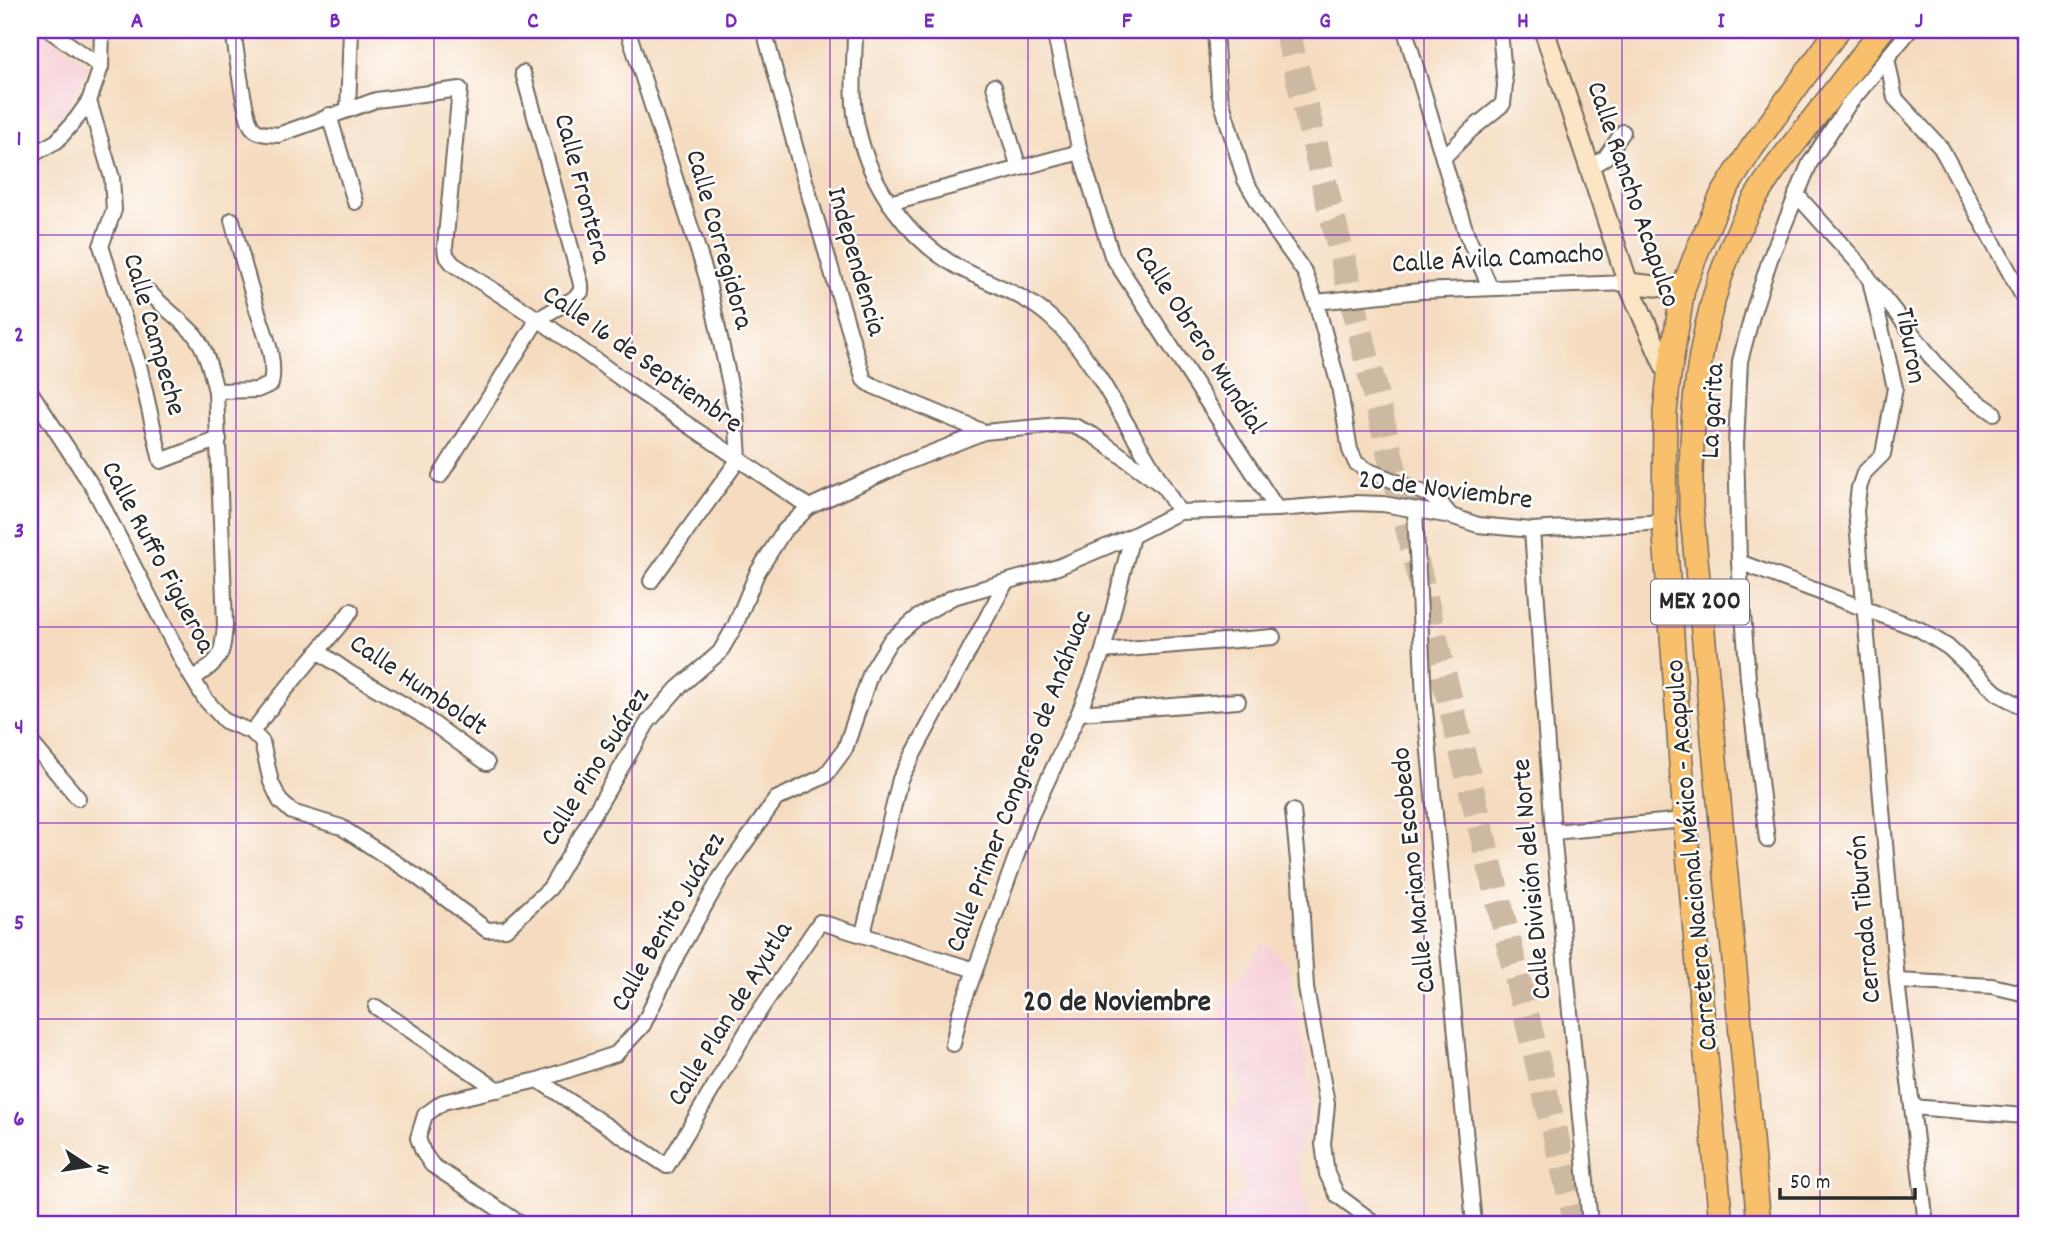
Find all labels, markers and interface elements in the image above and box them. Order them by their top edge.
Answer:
text: A [131,6,143,39]
text: B [330,6,341,39]
text: C [527,6,539,39]
text: D [725,6,737,39]
text: E [924,6,935,39]
text: F [1122,6,1133,39]
text: G [1319,6,1331,39]
text: H [1517,6,1529,39]
text: I [1717,6,1725,39]
text: J [1915,6,1923,39]
street label: Calle Rancho Acapulco [1574,77,1688,313]
street label: Calle Frontera [541,110,619,269]
text: 1 [16,124,22,157]
street label: Calle Corregidora [672,146,762,335]
street label: Independencia [814,183,895,342]
street label: Calle Ávila Camacho [1391,235,1605,287]
street label: Calle Obrero Mundial [1122,238,1274,444]
street label: Calle Campeche [110,249,194,421]
street label: Calle 16 de Septiembre [533,277,749,445]
street label: Tiburon [1882,305,1934,387]
text: 2 [14,320,24,353]
street label: La garita [1693,361,1738,460]
street label: Calle Ruffo Figueroa [88,455,224,662]
street label: 20 de Noviembre [1356,461,1534,523]
text: 3 [14,516,24,549]
road number: MEX 200 [1651,580,1749,624]
street label: Calle Primer Congreso de Anáhuac [937,605,1105,959]
street label: Calle Humboldt [340,626,494,748]
street label: Carretera Nacional México - Acapulco [1657,658,1731,1052]
street label: Calle Pino Suárez [532,681,662,855]
text: 4 [14,712,24,745]
street label: Calle Mariano Escobedo [1383,745,1449,995]
street label: Calle División del Norte [1504,757,1564,1001]
street label: Calle Benito Juárez [602,825,738,1020]
street label: Cerrada Tiburón [1840,833,1894,1005]
text: 5 [14,908,24,941]
street label: Calle Plan de Ayutla [659,914,805,1115]
district label: 20 de Noviembre [1023,983,1211,1026]
text: 6 [13,1104,25,1137]
north arrow [52,1132,122,1202]
scale bar [1780,1156,1914,1200]
text: N [87,1161,115,1176]
text: 50 m [1790,1169,1830,1199]

